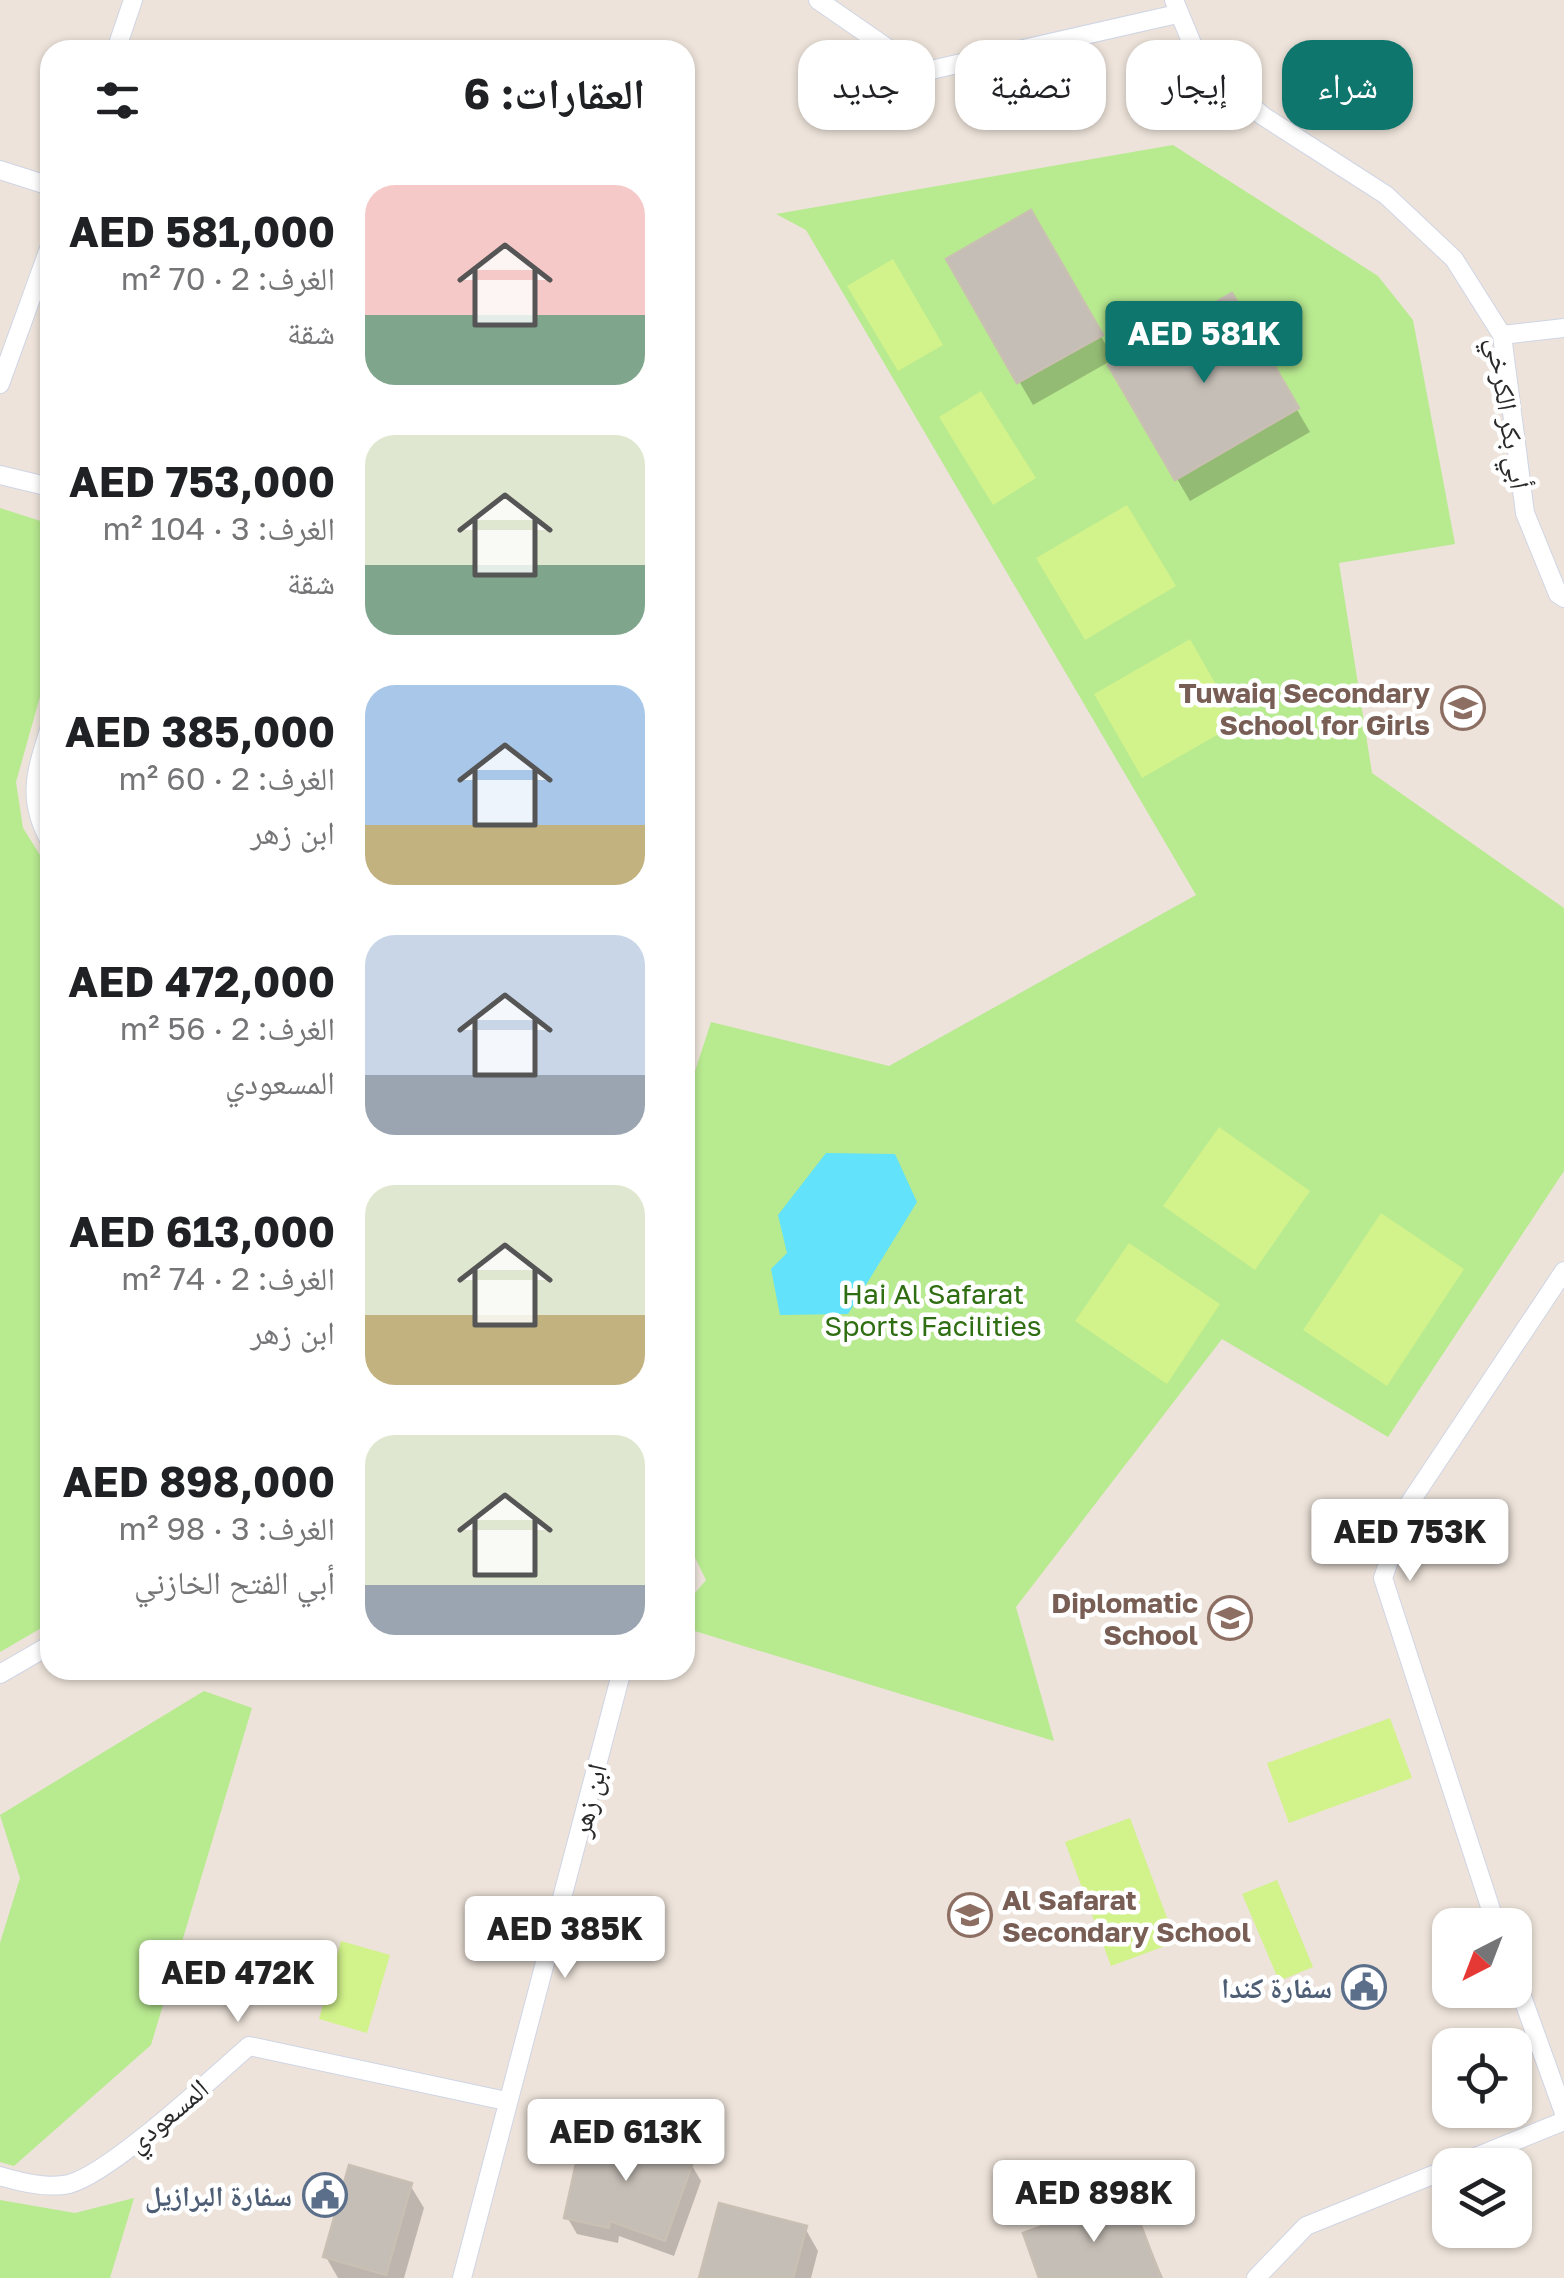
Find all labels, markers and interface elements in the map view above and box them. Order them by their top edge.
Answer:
chip: جديد [798,40,935,130]
chip: تصفية [955,40,1106,130]
chip: إيجار [1126,40,1262,130]
chip: شراء [1282,40,1413,130]
text: العقارات: 6 [464,68,645,118]
icon: filters [90,73,145,128]
text: AED 581,000 [69,206,335,256]
icon: home [445,225,565,345]
text: الغرف: 2 · 70 m² [121,259,335,297]
pin: AED 581K [1101,301,1307,386]
text: شقة [287,313,335,351]
text: AED 581K [1127,314,1281,352]
street label: أبي بكر الكرخي [1474,335,1537,492]
text: AED 753,000 [69,456,335,506]
icon: home [445,475,565,595]
text: الغرف: 3 · 104 m² [103,509,335,547]
text: شقة [287,563,335,601]
place label: Tuwaiq Secondary School for Girls [1179,676,1430,741]
school or university icon: Tuwaiq Secondary School for Girls [1440,685,1486,731]
text: AED 385,000 [65,706,335,756]
icon: home [445,725,565,845]
text: الغرف: 2 · 60 m² [118,759,335,797]
text: ابن زهر [250,813,335,851]
text: AED 472,000 [68,956,335,1006]
icon: home [445,975,565,1095]
text: الغرف: 2 · 56 m² [120,1009,335,1047]
text: المسعودي [225,1063,335,1101]
text: AED 613,000 [69,1206,335,1256]
icon: home [445,1225,565,1345]
text: الغرف: 2 · 74 m² [121,1259,335,1297]
park label: Hai Al Safarat Sports Facilities [824,1277,1042,1342]
text: ابن زهر [250,1313,335,1351]
text: AED 898,000 [63,1456,335,1506]
icon: home [445,1475,565,1595]
pin: AED 753K [1307,1499,1513,1584]
text: الغرف: 3 · 98 m² [119,1509,335,1547]
text: AED 753K [1333,1512,1487,1550]
text: أبي الفتح الخازني [134,1563,335,1601]
place label: Diplomatic School [1051,1586,1198,1651]
school or university icon: Diplomatic School [1207,1595,1253,1641]
street label: ابن زهر [563,1760,615,1841]
place label: Al Safarat Secondary School [1002,1883,1251,1948]
school or university icon: Al Safarat Secondary School [947,1892,993,1938]
pin: AED 385K [462,1896,668,1981]
north arrow [1432,1908,1532,2008]
map controls [1432,1908,1532,2248]
text: AED 385K [487,1909,643,1947]
pin: AED 472K [135,1940,341,2025]
text: AED 472K [161,1953,315,1991]
public building icon: سفارة كندا [1341,1964,1387,2010]
place label: سفارة كندا [1221,1971,1332,2004]
button: locate [1432,2028,1532,2128]
street label: المسعودي [119,2071,219,2164]
pin: AED 613K [523,2099,729,2184]
text: AED 613K [549,2112,703,2150]
button: layers [1432,2148,1532,2248]
pin: AED 898K [991,2160,1197,2245]
public building icon: سفارة البرازيل [302,2172,348,2218]
text: AED 898K [1015,2173,1173,2211]
place label: سفارة البرازيل [145,2179,292,2214]

